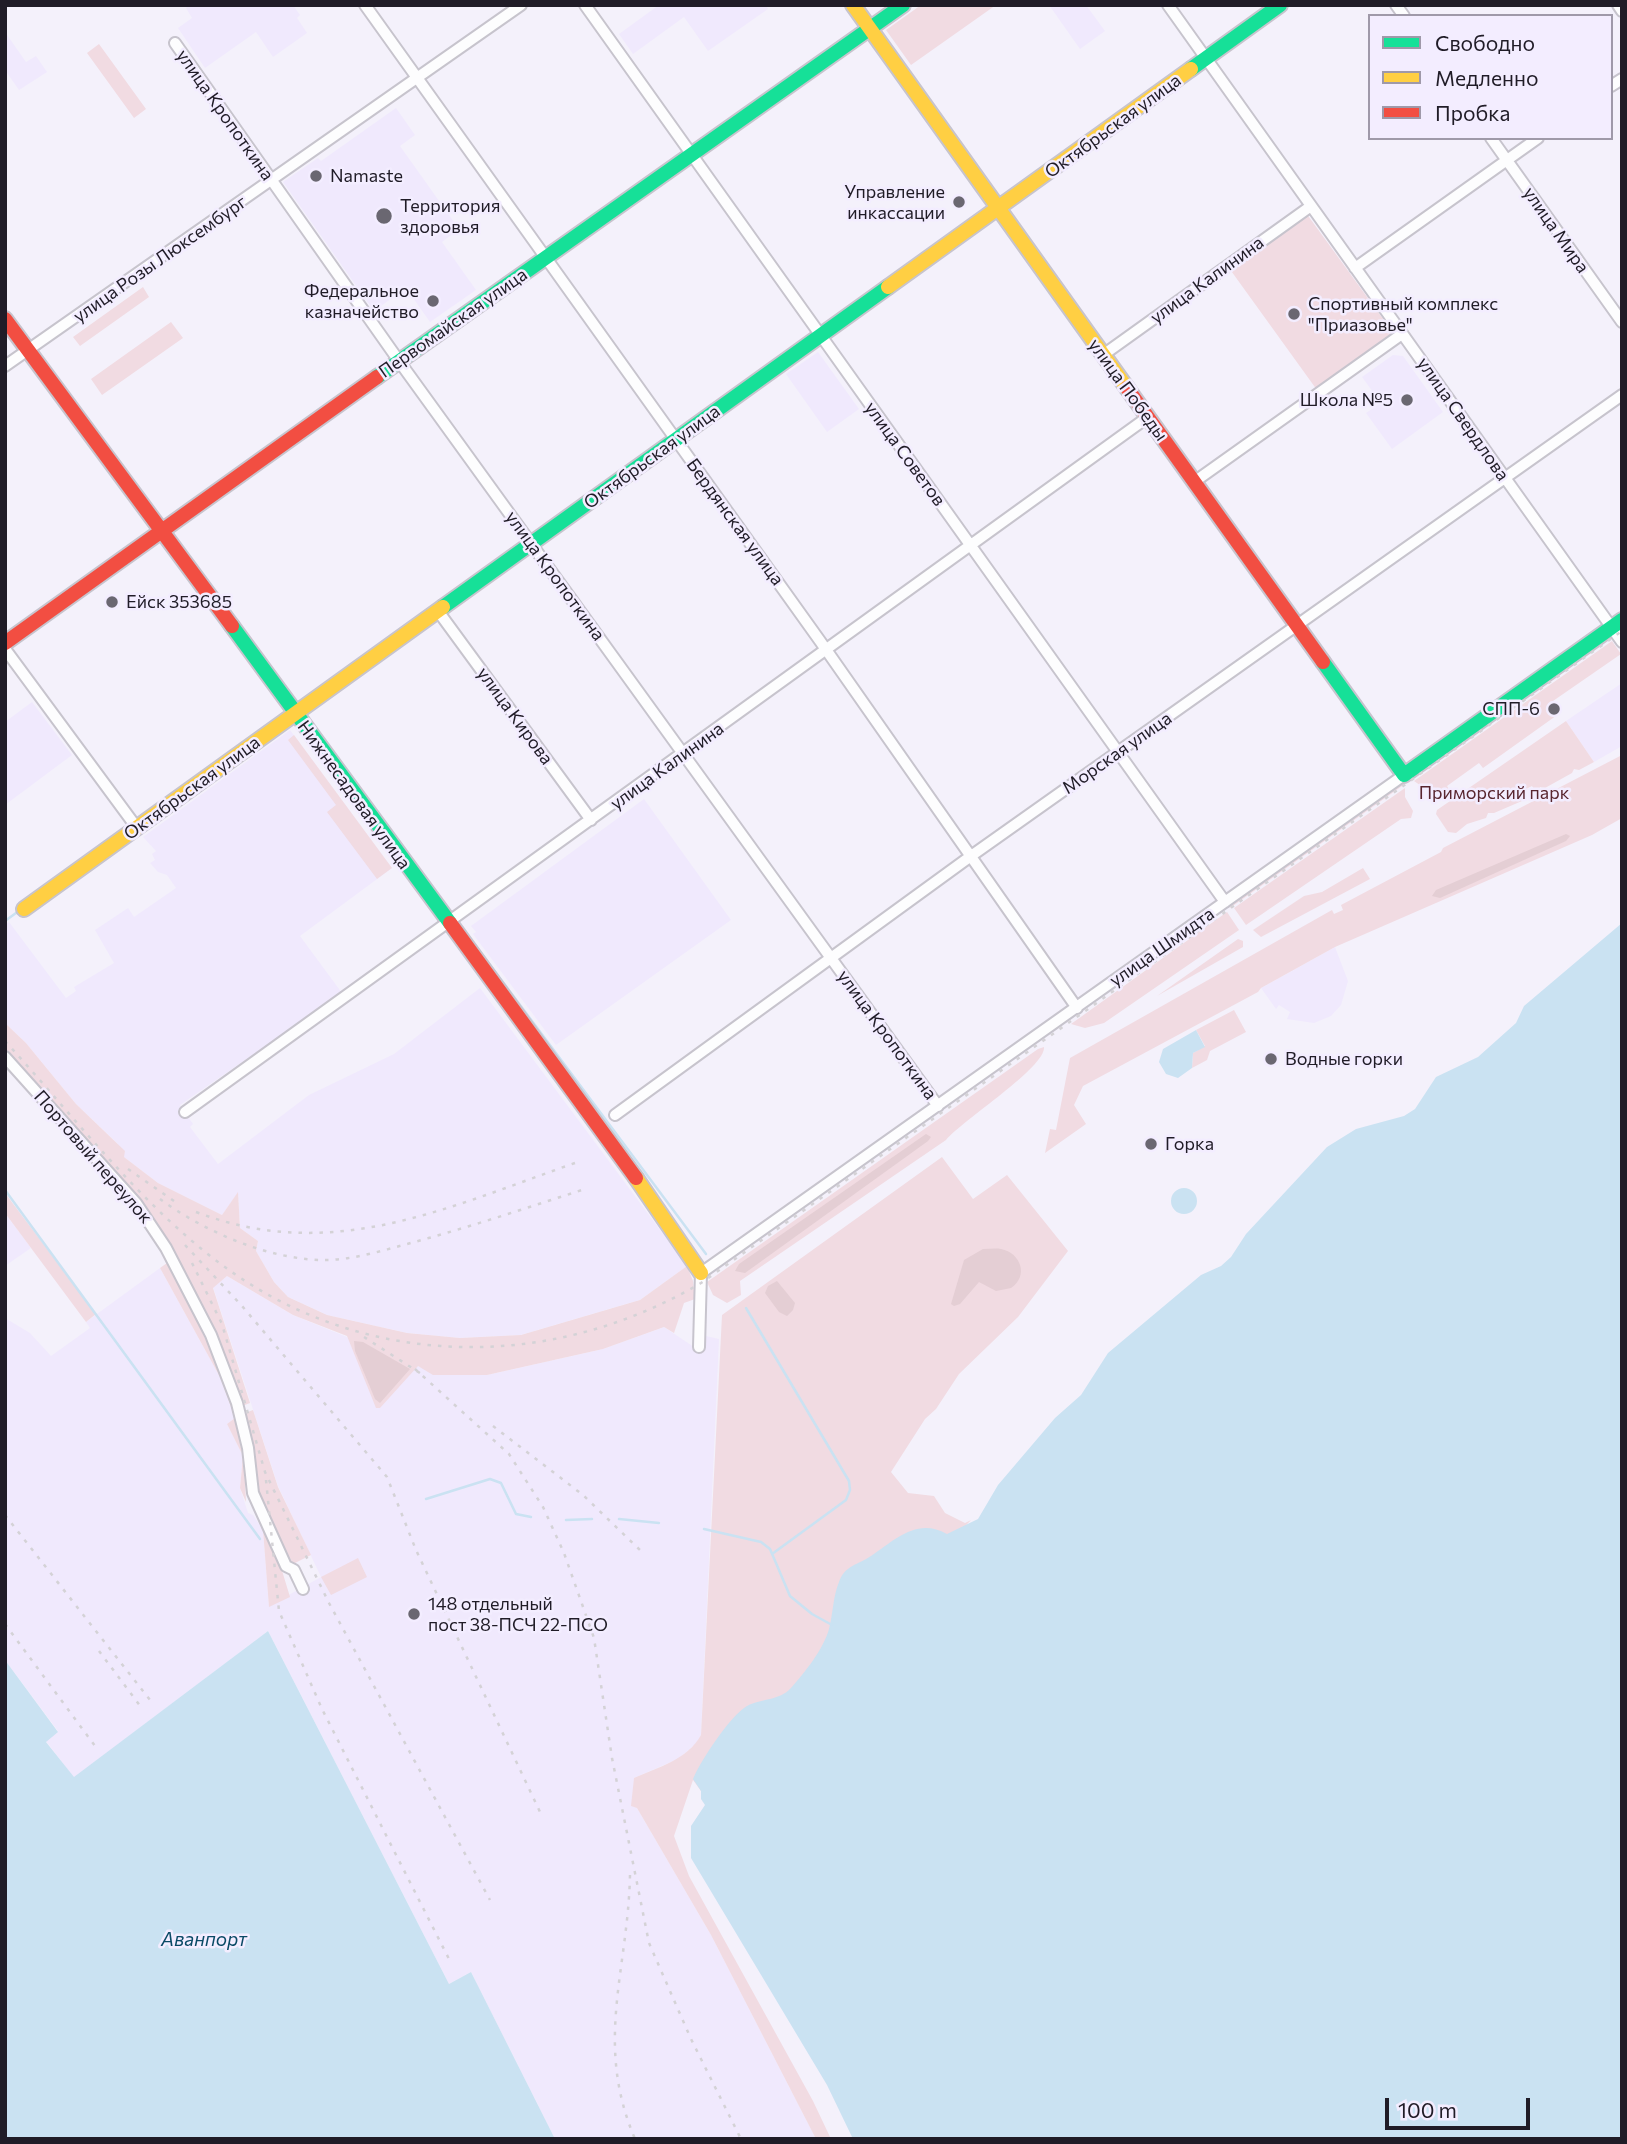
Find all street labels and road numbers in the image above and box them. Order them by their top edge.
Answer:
street label: улица Кропоткина [172,45,278,185]
street label: Октябрьская улица [1041,69,1185,183]
street label: улица Мира [1518,183,1594,277]
street label: улица Розы Люксембург [69,191,251,327]
street label: улица Калинина [1146,232,1268,328]
street label: Первомайская улица [375,264,531,382]
street label: улица Победы [1084,335,1172,445]
street label: улица Свердлова [1412,353,1514,485]
street label: улица Советов [860,398,950,510]
street label: Октябрьская улица [580,400,724,514]
street label: Бердянская улица [682,454,788,590]
street label: улица Кропоткина [501,507,609,645]
street label: улица Кирова [472,663,558,769]
street label: Морская улица [1058,707,1176,799]
street label: Нижнесадовая улица [293,716,415,874]
street label: улица Калинина [606,718,728,814]
street label: Октябрьская улица [120,731,264,845]
street label: улица Шмидта [1105,903,1219,991]
street label: улица Кропоткина [833,966,941,1104]
street label: Портовый переулок [29,1086,157,1228]

